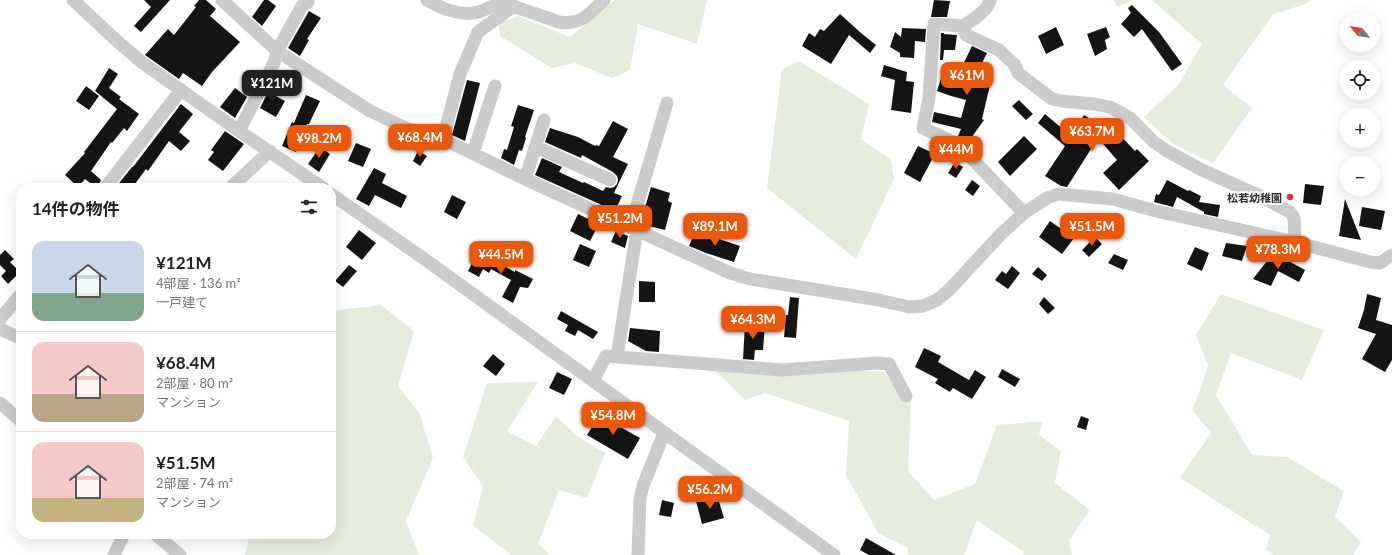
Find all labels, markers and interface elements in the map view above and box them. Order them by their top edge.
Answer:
north arrow [1340,12,1380,52]
map controls [1340,12,1380,196]
button: locate [1340,60,1380,100]
pin: ¥61M [943,62,991,96]
text: ¥61M [950,67,984,83]
pin: ¥121M [244,70,300,104]
text: ¥121M [251,75,293,91]
button: + [1340,108,1380,148]
pin: ¥63.7M [1059,118,1125,152]
text: ¥63.7M [1069,123,1115,139]
pin: ¥68.4M [387,124,453,158]
pin: ¥98.2M [286,125,352,159]
text: ¥68.4M [397,129,443,145]
text: ¥98.2M [296,130,342,146]
pin: ¥44M [932,136,980,170]
text: ¥44M [939,141,973,157]
button: − [1340,156,1380,196]
place label: 松若幼稚園 [1227,191,1282,204]
marker: 松若幼稚園 [1285,192,1295,202]
icon: filters [298,196,320,218]
text: 14件の物件 [32,198,120,219]
pin: ¥51.2M [587,205,653,239]
text: ¥51.2M [597,210,643,226]
pin: ¥89.1M [682,213,748,247]
pin: ¥51.5M [1059,213,1125,247]
text: ¥89.1M [692,218,738,234]
text: ¥51.5M [1069,218,1115,234]
pin: ¥78.3M [1245,236,1311,270]
pin: ¥44.5M [468,241,534,275]
text: ¥78.3M [1255,241,1301,257]
text: ¥44.5M [478,246,524,262]
text: ¥121M [156,252,212,273]
icon: home [64,257,112,305]
text: 4部屋 · 136 m² [156,275,241,291]
text: 一戸建て [156,294,208,310]
pin: ¥64.3M [720,306,786,340]
text: ¥64.3M [730,311,776,327]
text: ¥68.4M [156,352,216,373]
icon: home [64,358,112,406]
text: 2部屋 · 80 m² [156,375,233,391]
text: マンション [156,394,221,410]
pin: ¥54.8M [580,402,646,436]
text: ¥54.8M [590,407,636,423]
text: ¥51.5M [156,452,216,473]
icon: home [64,458,112,506]
text: 2部屋 · 74 m² [156,475,233,491]
pin: ¥56.2M [677,476,743,510]
text: ¥56.2M [687,481,733,497]
text: マンション [156,494,221,510]

